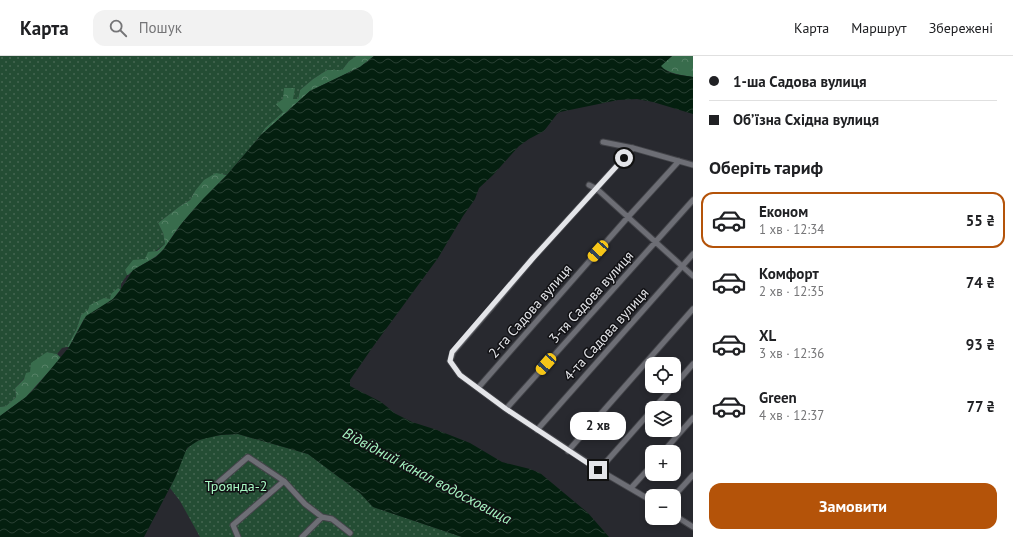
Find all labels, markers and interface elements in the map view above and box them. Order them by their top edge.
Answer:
search box [93,10,373,46]
text: Карта [20,16,69,40]
icon: search [107,17,129,39]
text: Пошук [139,18,182,37]
text: Карта [794,19,829,37]
text: Маршрут [851,19,907,37]
text: Збережені [929,19,993,37]
text: 1-ша Садова вулиця [733,72,867,91]
text: Обʼїзна Східна вулиця [733,110,879,129]
route start [615,149,633,167]
text: Оберіть тариф [709,156,823,179]
icon: car [711,202,747,238]
text: Економ [759,202,808,221]
text: 55 ₴ [966,211,995,230]
text: 1 хв · 12:34 [759,221,824,238]
car [586,238,610,264]
street label: 3-тя Садова вулиця [545,247,637,347]
street label: 2-га Садова вулиця [484,260,576,362]
icon: car [711,264,747,300]
text: Комфорт [759,264,819,283]
text: 74 ₴ [966,273,995,292]
text: 2 хв · 12:35 [759,283,824,300]
street label: 4-та Садова вулиця [560,284,652,384]
icon: car [711,326,747,362]
text: XL [759,326,776,345]
text: 93 ₴ [966,335,995,354]
text: 3 хв · 12:36 [759,345,824,362]
car [534,351,558,377]
map controls [645,357,681,525]
button: locate [645,357,681,393]
icon: car [711,388,747,424]
text: Green [759,388,797,407]
text: 77 ₴ [966,397,995,416]
button: layers [645,401,681,437]
text: 4 хв · 12:37 [759,407,824,424]
callout: 2 хв [570,412,626,440]
text: 2 хв [586,417,610,434]
water label: Відвідний канал водосховища [340,423,516,529]
button: + [645,445,681,481]
route end [589,461,607,479]
park label: Троянда-2 [205,477,267,495]
button: Замовити [709,483,997,529]
button: − [645,489,681,525]

